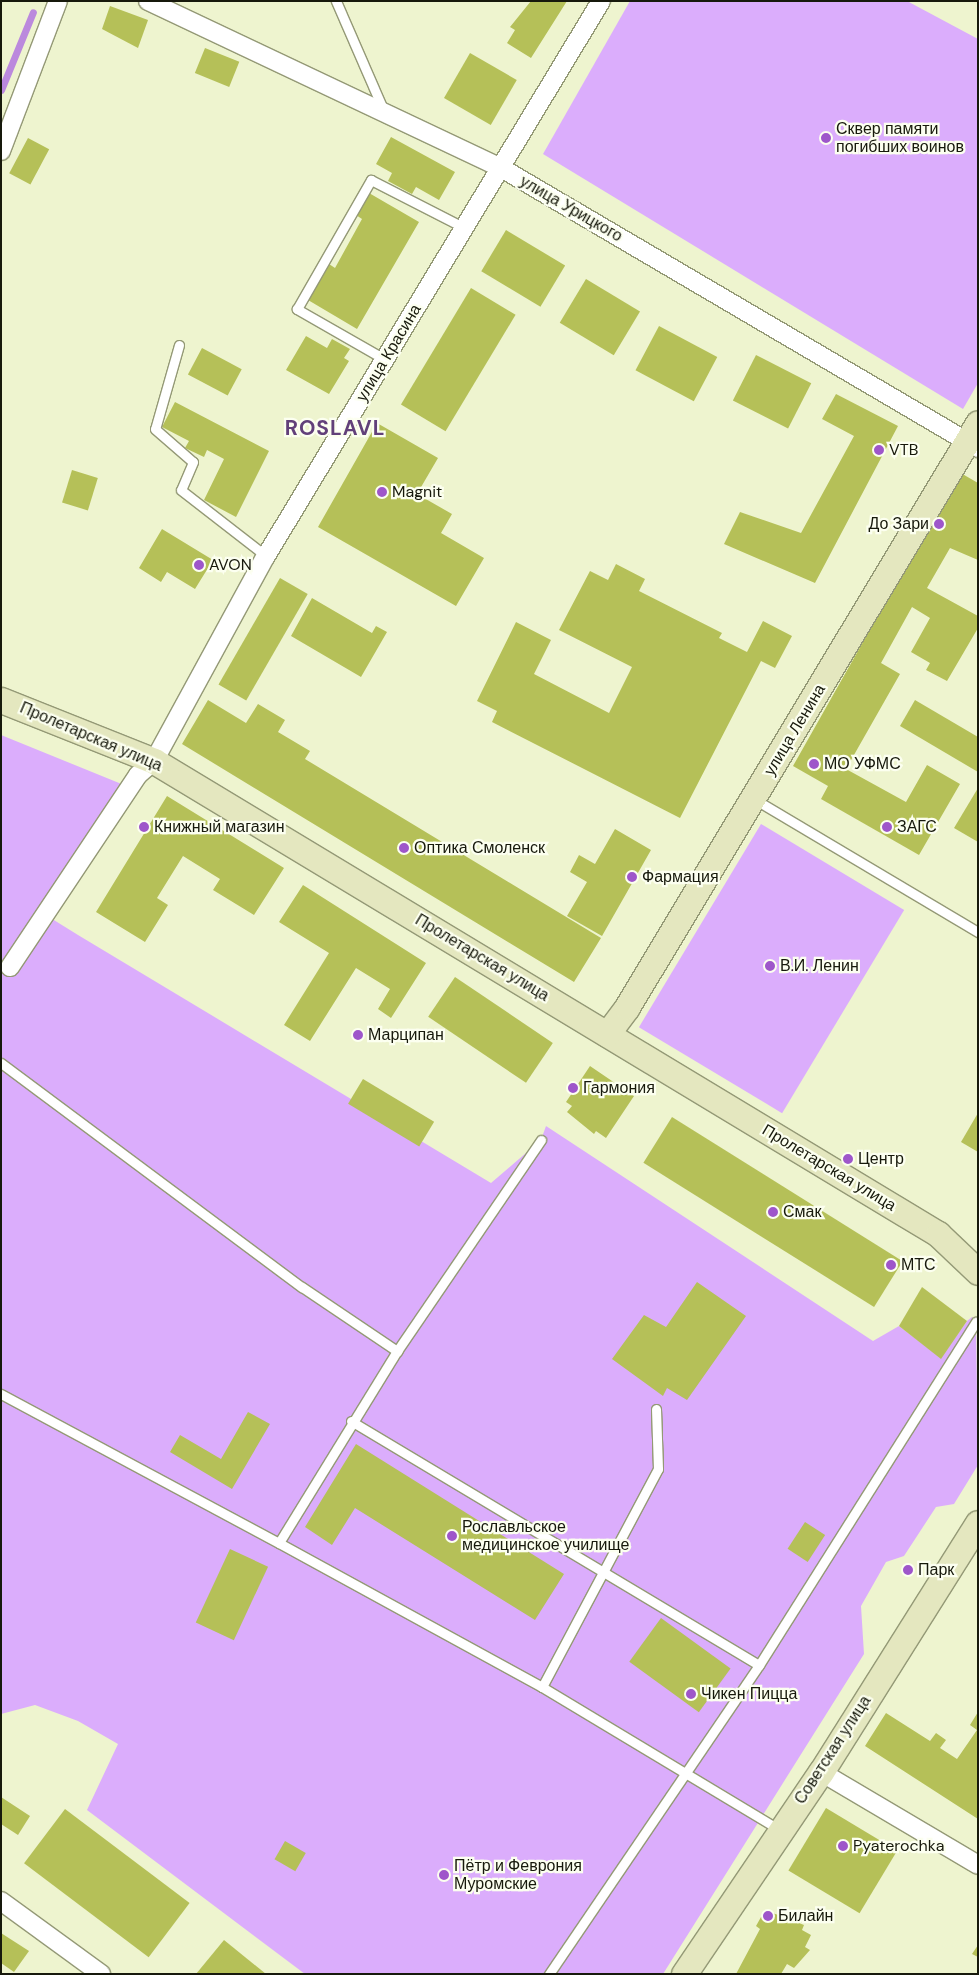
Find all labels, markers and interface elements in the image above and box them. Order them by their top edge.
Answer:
place label: Сквер памяти погибших воинов [836,119,964,157]
marker: Сквер памяти погибших воинов [820,132,832,144]
street label: улица Урицкого [516,172,626,246]
street label: улица Красина [352,301,426,405]
district label: ROSLAVL [284,415,386,441]
place label: VTB [889,440,918,460]
marker: VTB [873,444,885,456]
place label: Magnit [392,482,442,502]
marker: Magnit [376,486,388,498]
place label: До Зари [868,514,929,534]
marker: До Зари [933,518,945,530]
place label: AVON [209,555,252,575]
marker: AVON [193,559,205,571]
street label: улица Ленина [760,681,830,779]
street label: Пролетарская улица [17,698,165,776]
place label: МО УФМС [824,754,901,774]
marker: МО УФМС [808,758,820,770]
place label: Книжный магазин [154,817,285,837]
place label: ЗАГС [897,817,937,837]
marker: Книжный магазин [138,821,150,833]
marker: ЗАГС [881,821,893,833]
place label: Оптика Смоленск [414,838,545,858]
marker: Оптика Смоленск [398,842,410,854]
place label: Фармация [642,867,719,887]
marker: Фармация [626,871,638,883]
street label: Пролетарская улица [412,910,552,1006]
place label: В.И. Ленин [780,956,859,976]
marker: В.И. Ленин [764,960,776,972]
place label: Марципан [368,1025,444,1045]
marker: Марципан [352,1029,364,1041]
place label: Гармония [583,1078,655,1098]
marker: Гармония [567,1082,579,1094]
street label: Пролетарская улица [759,1120,899,1216]
place label: Центр [858,1149,904,1169]
marker: Центр [842,1153,854,1165]
place label: Смак [783,1202,821,1222]
marker: Смак [767,1206,779,1218]
place label: МТС [901,1255,936,1275]
marker: МТС [885,1259,897,1271]
place label: Рославльское медицинское училище [462,1517,629,1555]
marker: Рославльское медицинское училище [446,1530,458,1542]
place label: Парк [918,1560,954,1580]
marker: Парк [902,1564,914,1576]
place label: Чикен Пицца [701,1684,797,1704]
marker: Чикен Пицца [685,1688,697,1700]
street label: Советская улица [791,1692,875,1808]
place label: Pyaterochka [853,1836,944,1856]
marker: Pyaterochka [837,1840,849,1852]
place label: Пётр и Феврония Муромские [454,1856,582,1894]
marker: Пётр и Феврония Муромские [438,1869,450,1881]
place label: Билайн [778,1906,833,1926]
marker: Билайн [762,1910,774,1922]

